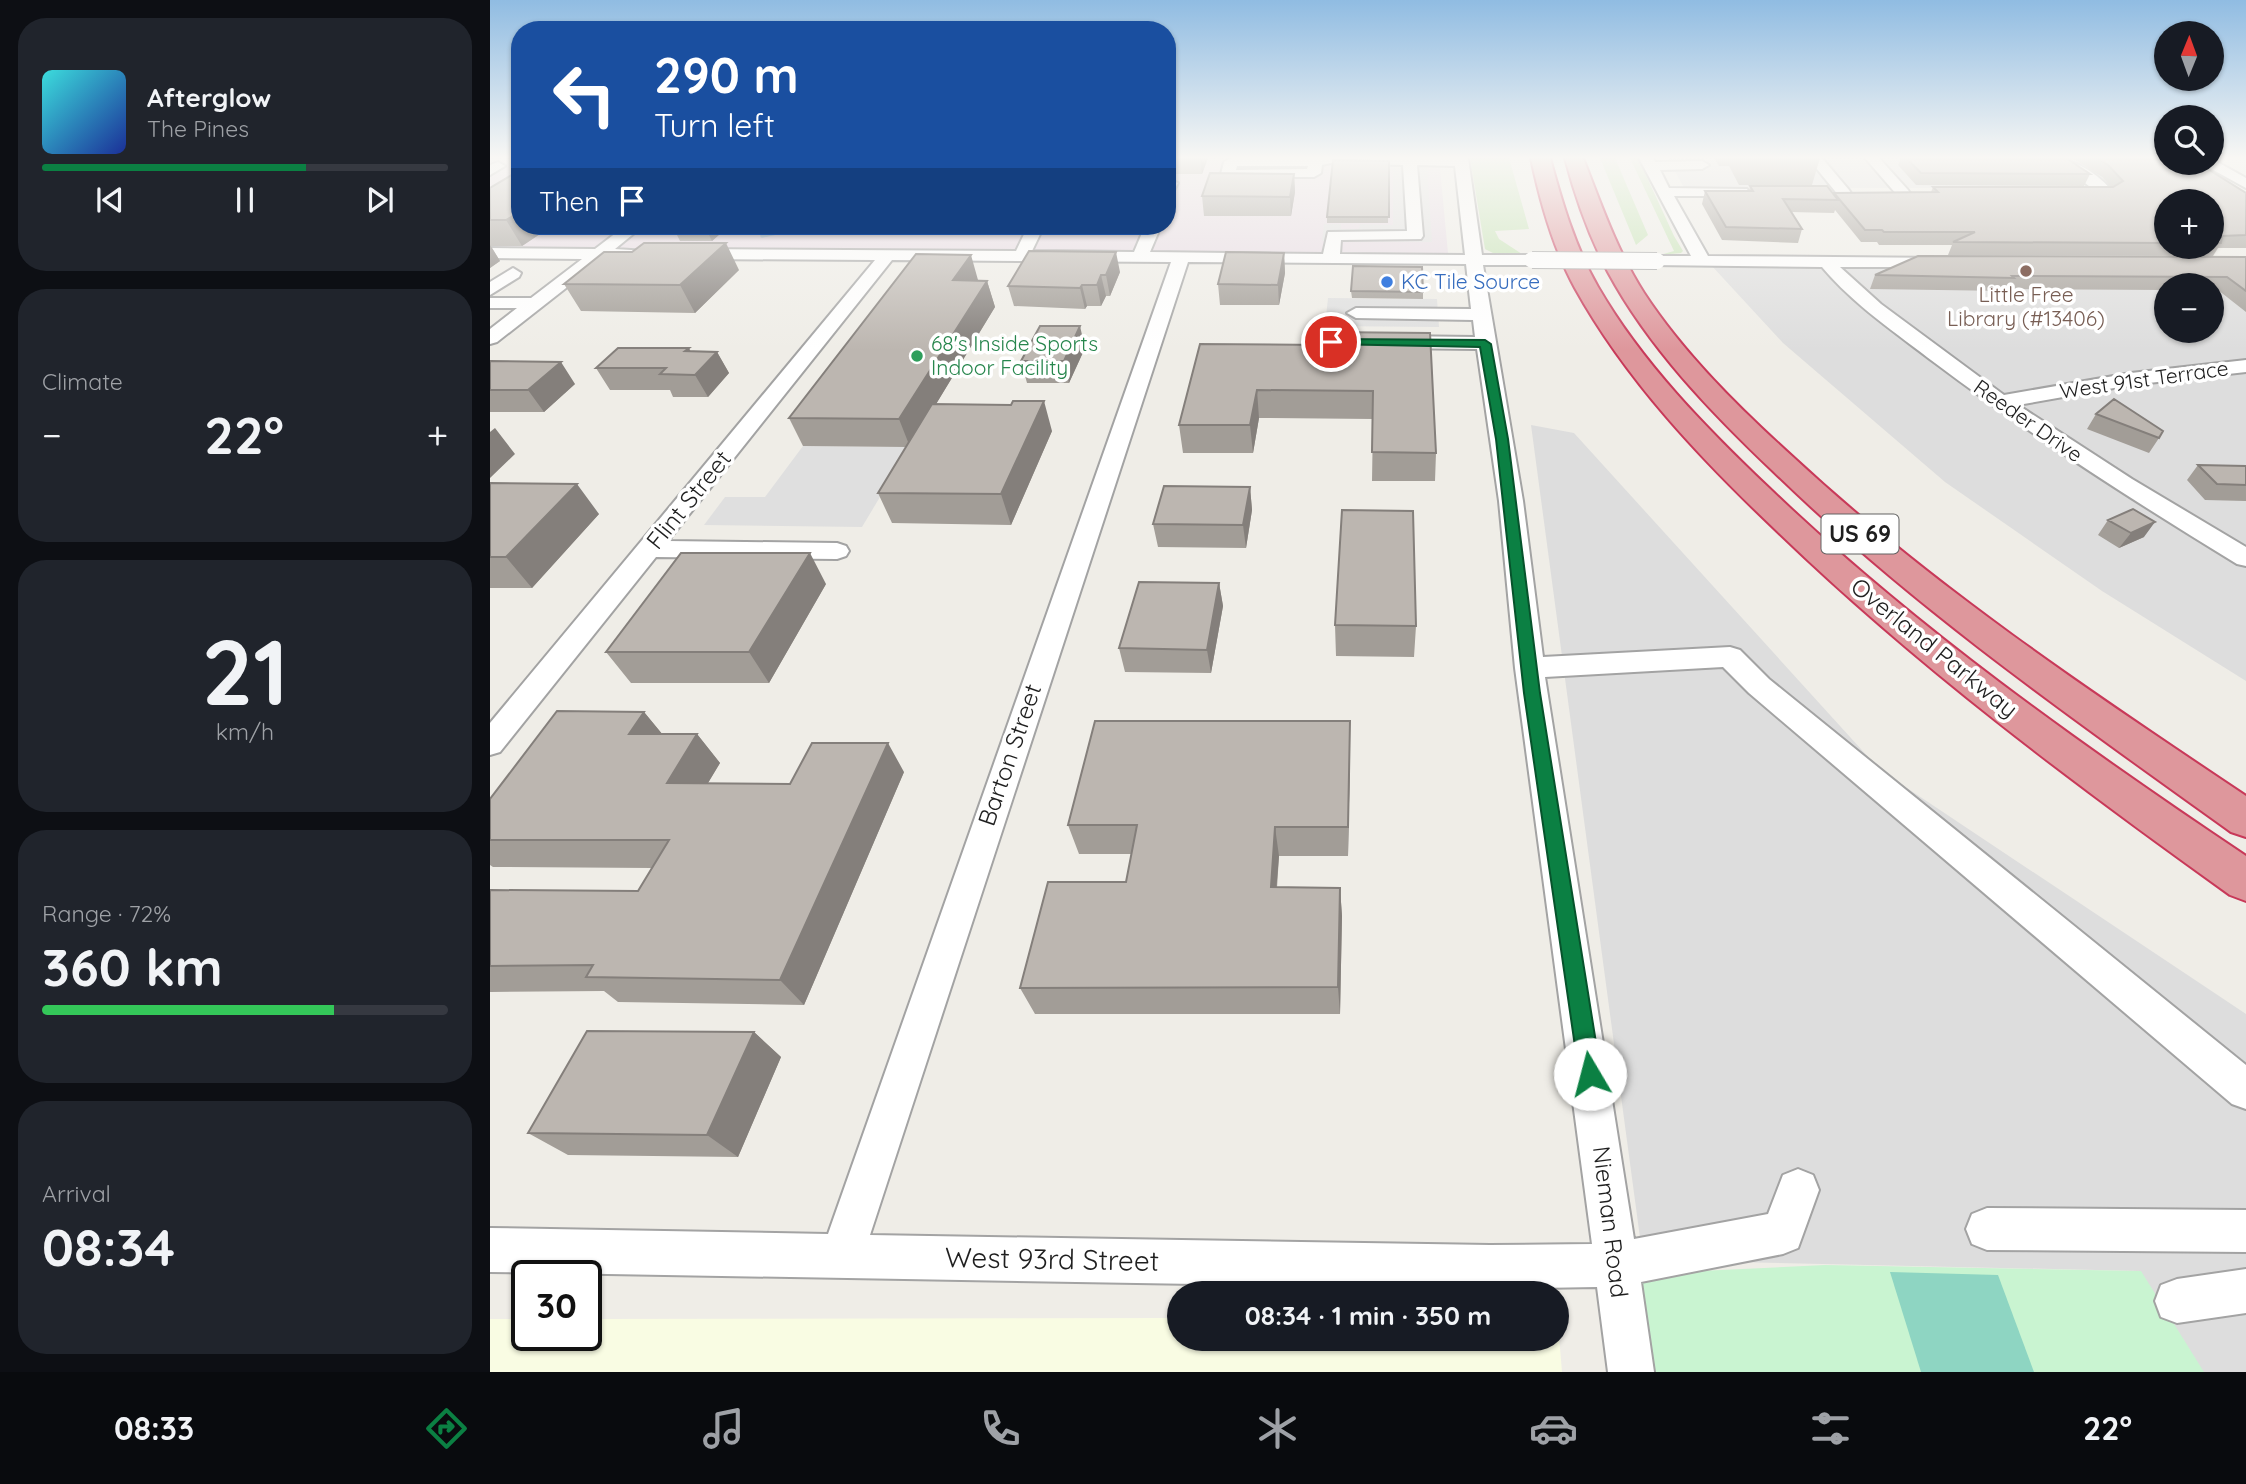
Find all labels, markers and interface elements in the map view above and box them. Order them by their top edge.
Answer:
north arrow [2154,21,2224,91]
map controls [2154,21,2224,343]
text: 290 m [654,44,799,105]
icon: left [539,49,630,140]
text: Afterglow [147,81,271,114]
text: Turn left [654,105,775,145]
button: search [2154,105,2224,175]
text: The Pines [147,114,249,143]
icon: previous [91,181,129,219]
icon: pause [226,181,264,219]
icon: next [361,181,399,219]
icon: arrive [613,182,651,220]
text: Then [539,185,599,218]
button: + [2154,189,2224,259]
marker: Little Free Library (#13406) [2018,263,2034,279]
place label: KC Tile Source [1401,268,1540,294]
button: − [2154,273,2224,343]
marker: KC Tile Source [1379,274,1395,290]
place label: Little Free Library (#13406) [1947,281,2105,331]
pin [1301,312,1361,372]
icon: arrive [1312,323,1350,361]
place label: 68's Inside Sports Indoor Facility [931,330,1098,380]
marker: 68's Inside Sports Indoor Facility [909,348,925,364]
street label: West 91st Terrace [2058,354,2230,404]
text: Climate [42,367,123,396]
street label: Reeder Drive [1969,373,2088,467]
text: 22° [204,402,284,467]
text: − [42,411,62,459]
text: + [427,411,448,459]
street label: Flint Street [639,444,737,555]
road number: US 69 [1822,514,1898,554]
street label: Overland Parkway [1845,571,2024,724]
text: 21 [201,614,289,728]
street label: Barton Street [971,680,1047,829]
text: km/h [216,717,274,746]
text: Range · 72% [42,899,171,928]
text: 360 km [42,934,223,999]
position arrow [1553,1037,1627,1111]
street label: Nieman Road [1587,1144,1635,1299]
text: Arrival [42,1179,111,1208]
text: 08:34 [42,1214,175,1279]
street label: West 93rd Street [945,1239,1159,1278]
speed limit sign: 30 [511,1260,602,1351]
text: 08:34 · 1 min · 350 m [1245,1299,1491,1332]
icon: directions [422,1404,471,1453]
icon: music [699,1404,748,1453]
icon: phone [976,1404,1025,1453]
icon: climate [1253,1404,1302,1453]
icon: car [1529,1404,1578,1453]
icon: filters [1806,1404,1855,1453]
text: 08:33 [114,1408,194,1448]
text: 22° [2083,1408,2132,1448]

